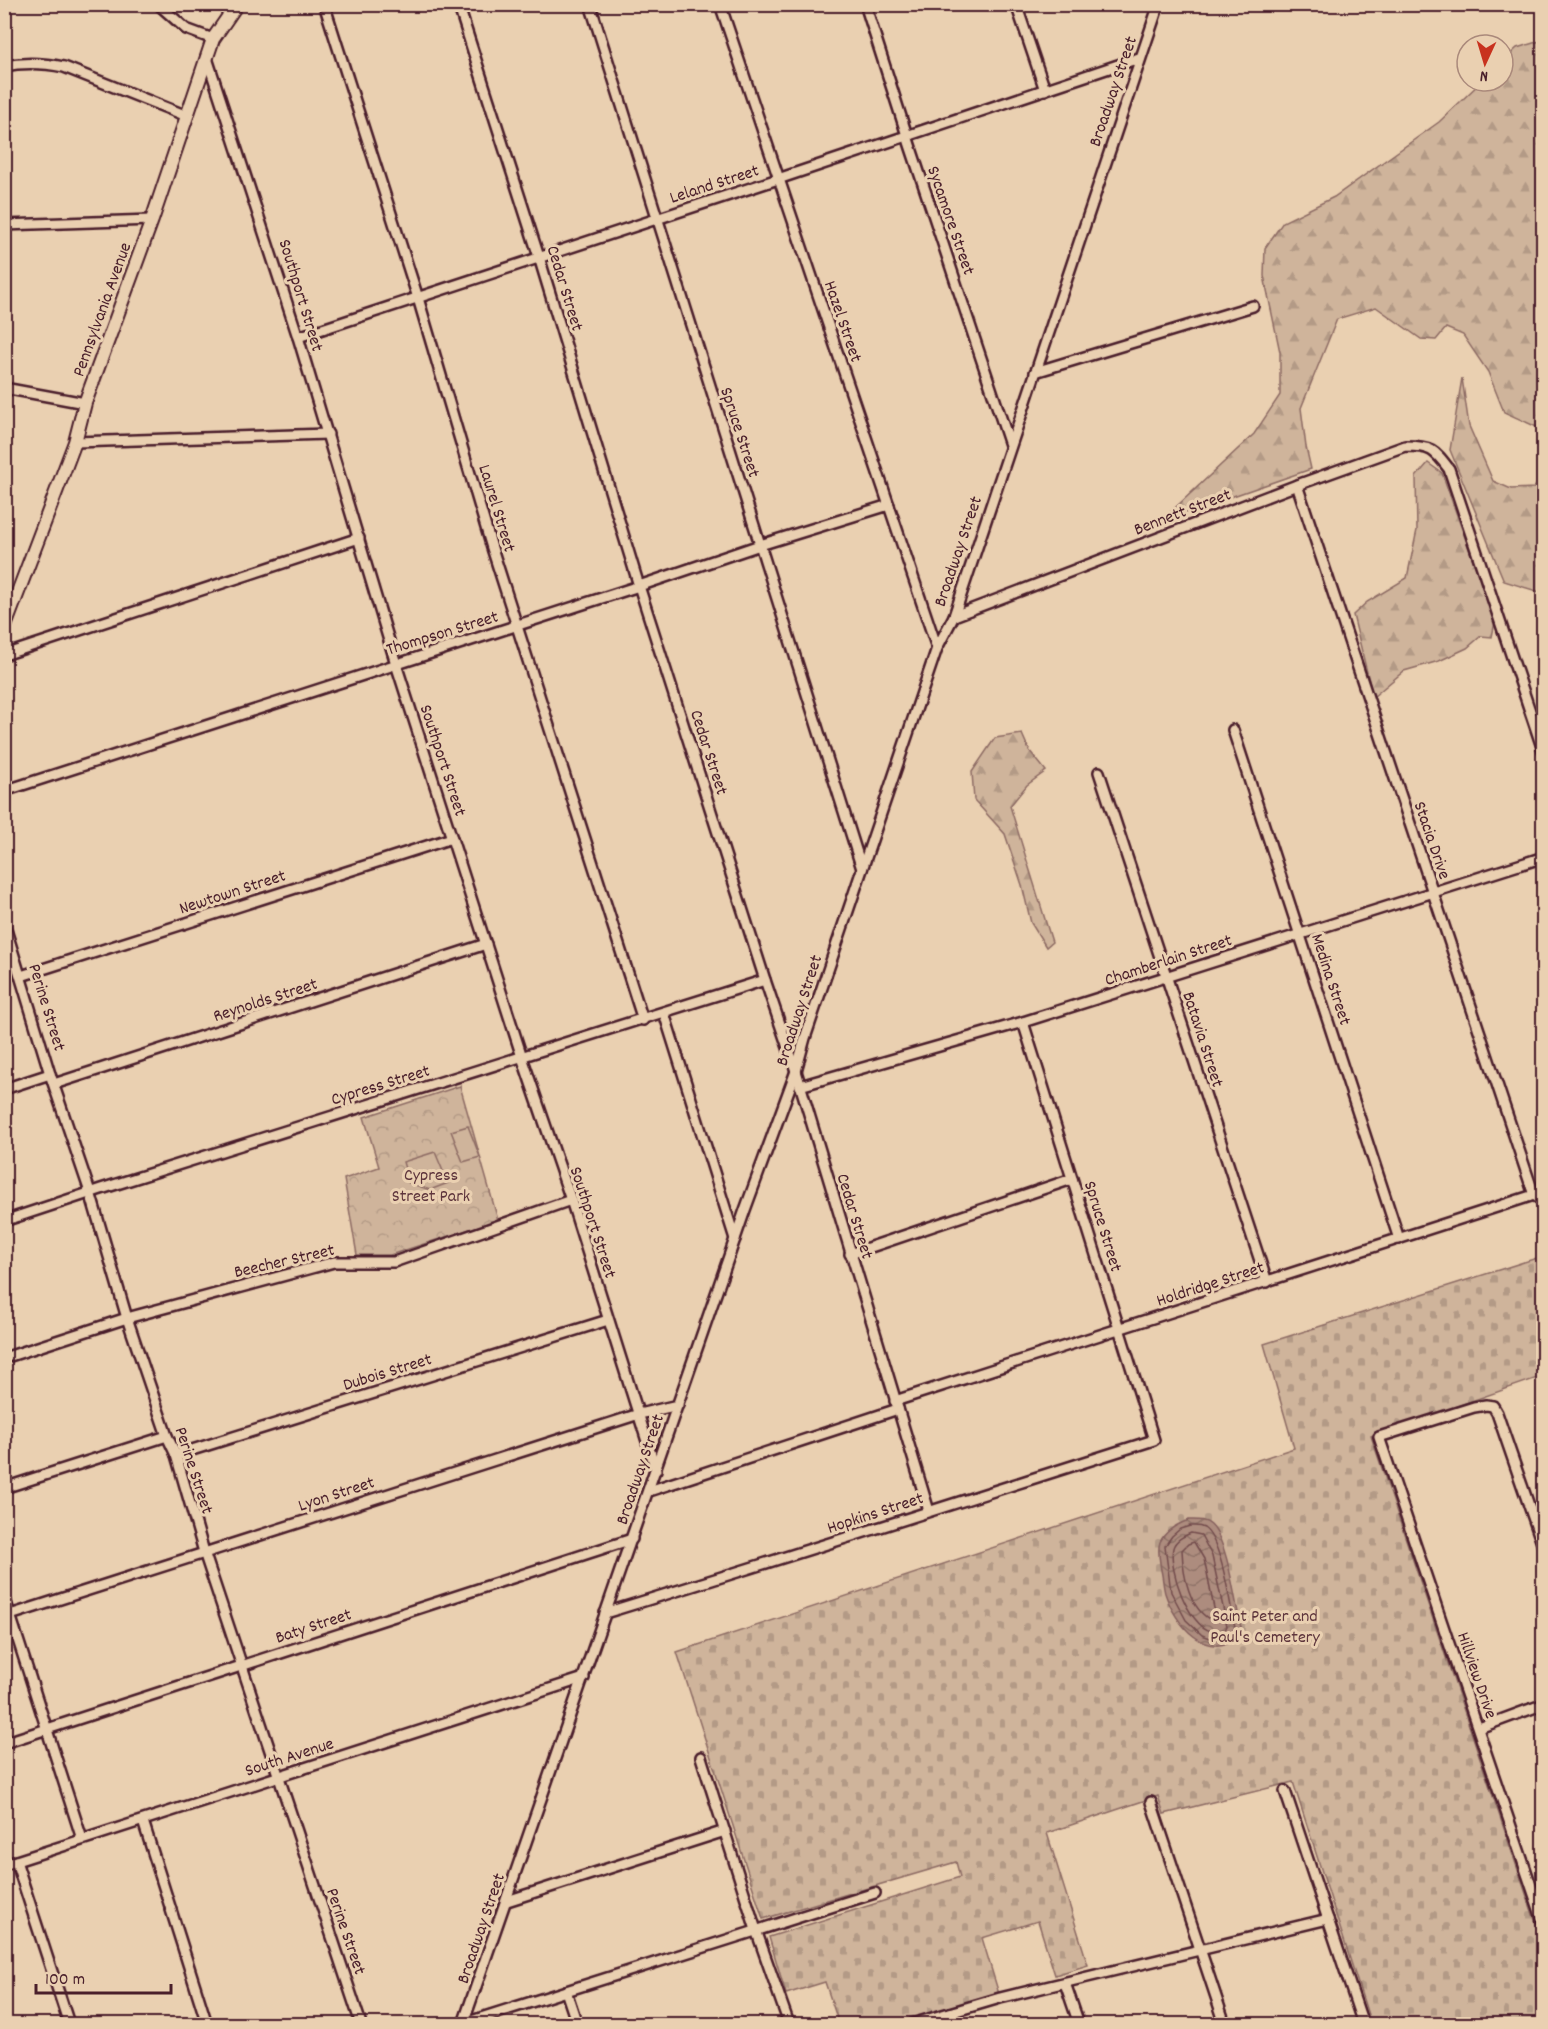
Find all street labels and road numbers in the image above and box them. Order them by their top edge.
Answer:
street label: Broadway Street [1084,33,1145,150]
street label: Leland Street [667,159,763,212]
street label: Sycamore Street [919,163,980,279]
street label: Southport Street [271,237,329,355]
street label: Pennsylvania Avenue [67,239,139,380]
street label: Cedar Street [539,243,589,335]
street label: Hazel Street [816,278,867,366]
street label: Spruce Street [712,384,765,482]
street label: Laurel Street [470,462,521,556]
street label: Bennett Street [1131,483,1235,543]
street label: Broadway Street [929,493,990,610]
street label: Thompson Street [384,605,502,663]
street label: Southport Street [412,702,472,820]
street label: Cedar Street [682,707,733,799]
street label: Stacia Drive [1406,799,1456,883]
street label: Newtown Street [176,864,290,922]
street label: Chamberlain Street [1102,929,1236,994]
street label: Medina Street [1303,931,1356,1029]
street label: Broadway Street [771,952,830,1069]
street label: Perine Street [20,961,71,1055]
street label: Reynolds Street [210,973,322,1030]
street label: Batavia Street [1174,989,1229,1091]
street label: Cypress Street [328,1059,434,1113]
street label: Southport Street [562,1164,622,1282]
street label: Cedar Street [829,1171,879,1263]
street label: Spruce Street [1076,1178,1127,1276]
street label: Beecher Street [232,1239,338,1286]
street label: Holdridge Street [1154,1256,1268,1315]
street label: Dubois Street [340,1348,436,1399]
street label: Broadway Street [611,1411,672,1528]
street label: Perine Street [167,1424,219,1518]
street label: Lyon Street [295,1471,378,1519]
street label: Hopkins Street [824,1487,927,1542]
street label: Baty Street [272,1603,355,1651]
street label: Hillview Drive [1449,1629,1502,1723]
street label: South Avenue [242,1732,337,1784]
street label: Broadway Street [452,1870,513,1987]
street label: Perine Street [318,1885,371,1979]

